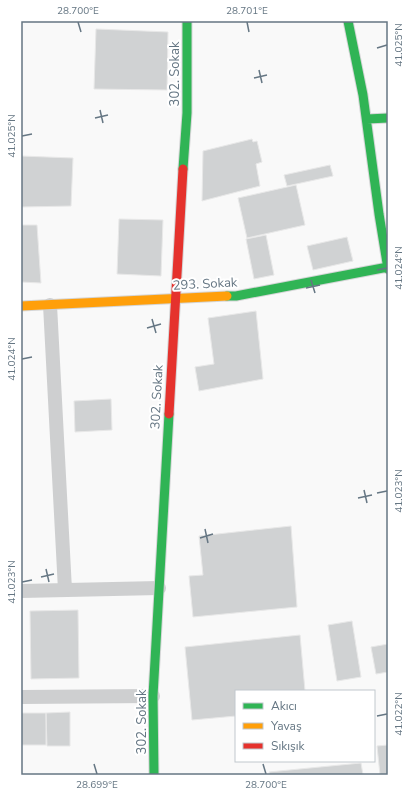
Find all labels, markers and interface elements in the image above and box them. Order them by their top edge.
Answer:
text: 28.700°E [57,4,99,18]
text: 28.701°E [226,4,268,18]
text: 41.025°N [392,23,406,67]
street label: 302. Sokak [166,41,184,106]
text: 41.025°N [5,114,19,158]
text: 41.024°N [392,246,406,290]
street label: 293. Sokak [172,273,238,295]
text: 41.024°N [5,337,19,381]
street label: 302. Sokak [146,364,168,430]
text: 41.023°N [392,469,406,513]
text: 41.023°N [5,560,19,604]
street label: 302. Sokak [133,689,151,754]
legend [235,690,375,762]
text: 41.022°N [392,692,406,736]
text: Akıcı [271,698,297,714]
text: Yavaş [270,718,302,734]
text: Sıkışık [271,738,306,754]
text: 28.699°E [76,778,118,792]
text: 28.700°E [245,778,287,792]

